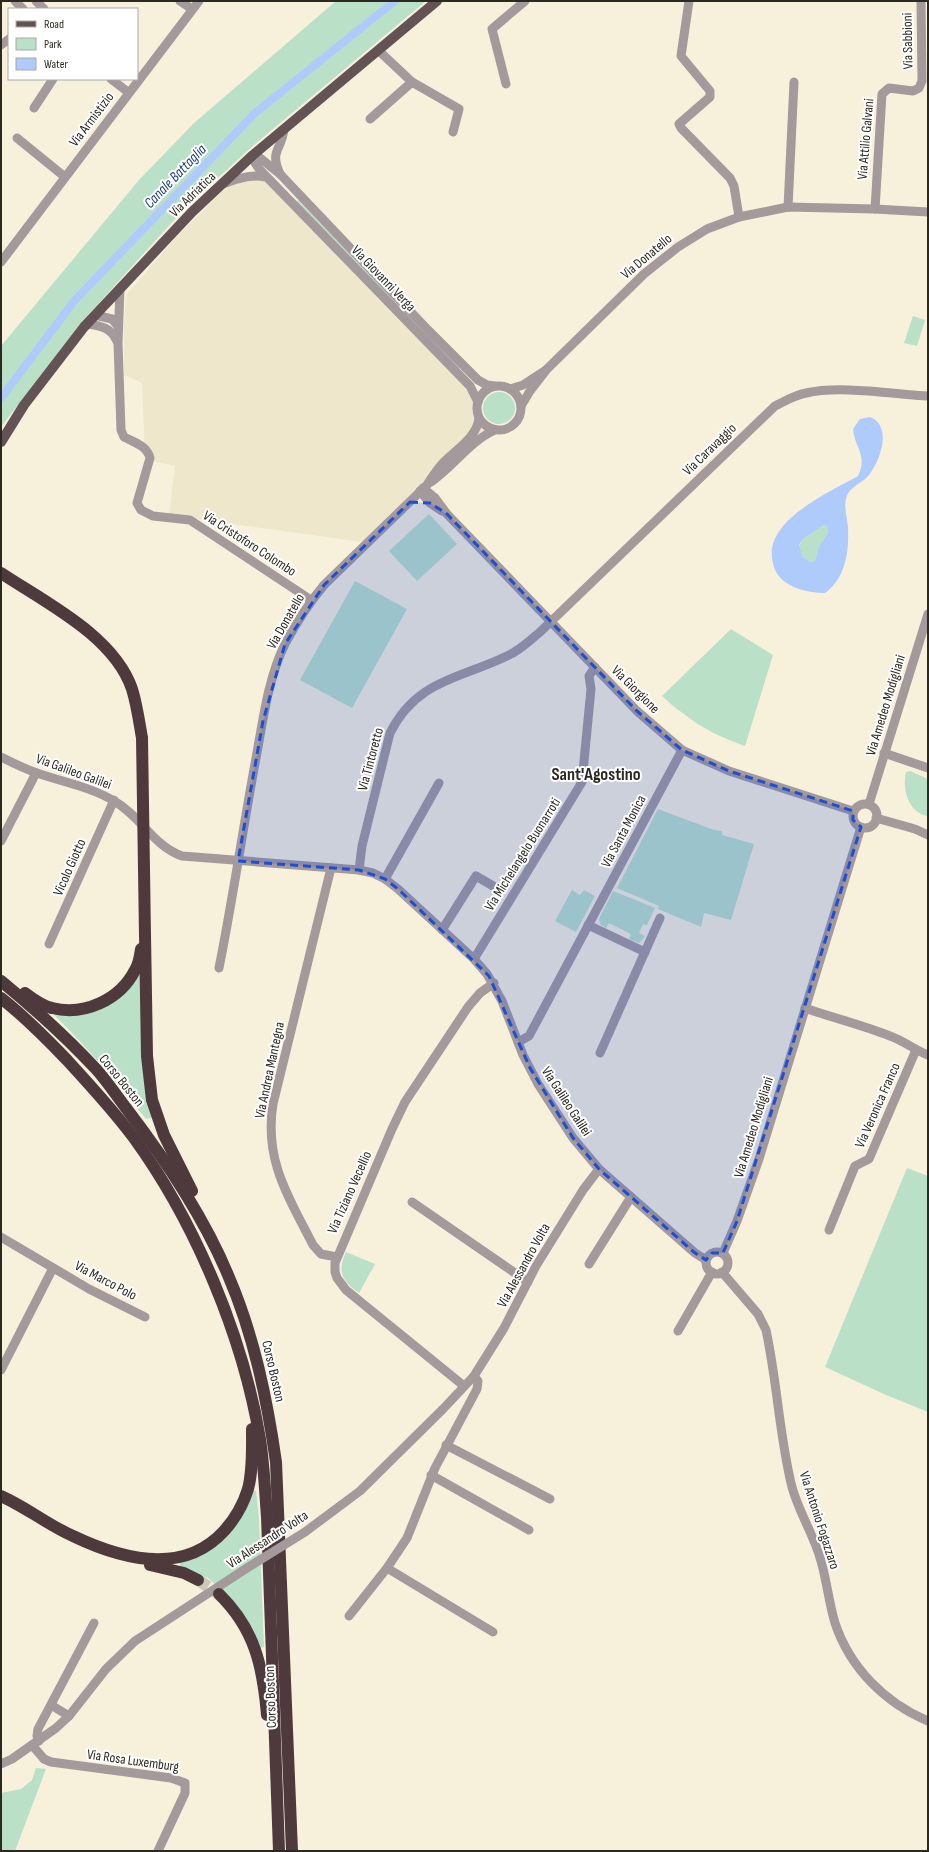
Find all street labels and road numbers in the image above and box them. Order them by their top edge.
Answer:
street label: Via Sabbioni [899,13,916,69]
street label: Via Armistizio [65,89,117,150]
street label: Via Attilio Galvani [853,98,878,180]
street label: Via Adriatica [166,168,219,221]
street label: Via Donatello [617,230,675,283]
street label: Via Giovanni Verga [348,242,419,315]
street label: Via Caravaggio [679,420,740,479]
street label: Via Cristoforo Colombo [200,507,300,580]
street label: Via Donatello [263,590,308,652]
street label: Via Amedeo Modigliani [862,653,909,758]
street label: Via Giorgione [608,662,663,717]
street label: Via Tintoretto [354,726,387,792]
street label: Via Galileo Galilei [34,750,114,793]
street label: Via Santa Monica [597,792,650,870]
street label: Via Michelangelo Buonarroti [481,795,564,914]
street label: Vicolo Giotto [49,836,90,898]
street label: Via Andrea Mantegna [251,1020,288,1120]
street label: Corso Boston [95,1051,148,1110]
street label: Via Veronica Franco [851,1060,904,1150]
street label: Via Galileo Galilei [538,1063,595,1139]
street label: Via Amedeo Modigliani [730,1075,777,1180]
street label: Via Tiziano Vecellio [324,1148,375,1236]
street label: Via Alessandro Volta [493,1220,554,1310]
street label: Via Marco Polo [72,1257,140,1304]
street label: Corso Boston [258,1339,289,1403]
street label: Via Antonio Fogazzaro [796,1469,843,1572]
street label: Via Alessandro Volta [223,1507,311,1572]
street label: Corso Boston [261,1666,280,1728]
street label: Via Rosa Luxemburg [86,1746,180,1775]

